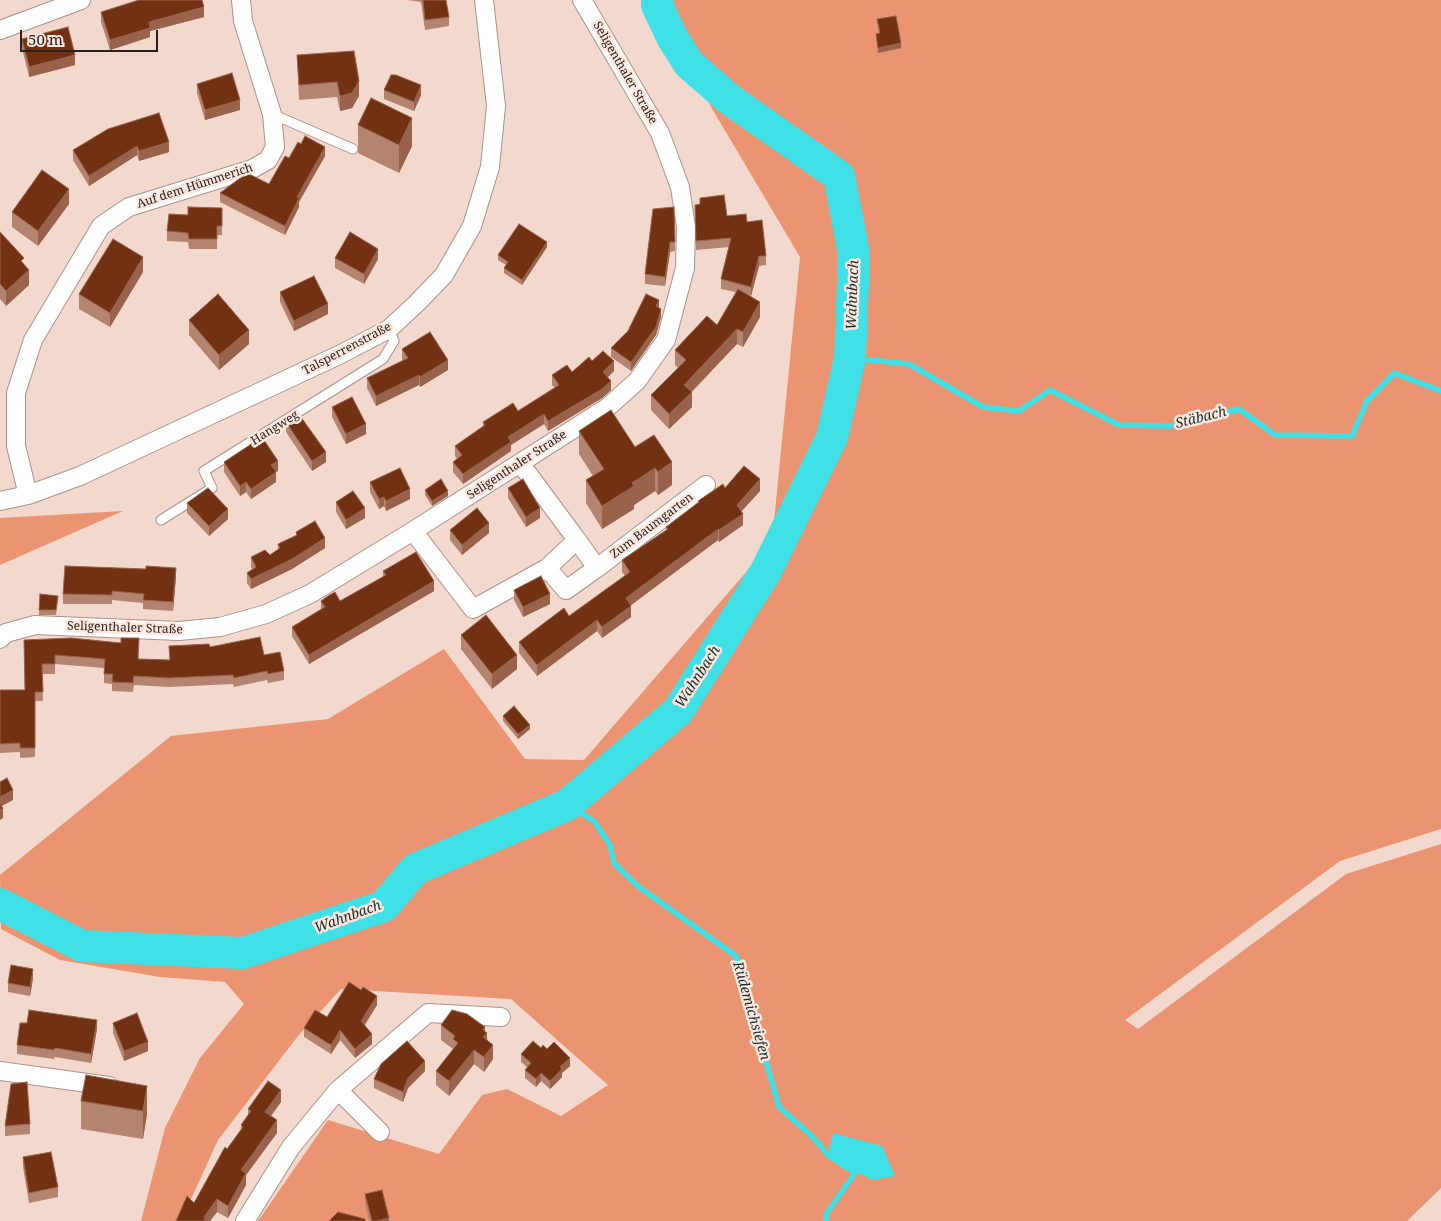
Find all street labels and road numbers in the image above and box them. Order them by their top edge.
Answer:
street label: Seligenthaler Straße [590,19,660,127]
street label: Auf dem Hümmerich [135,160,255,212]
street label: Talsperrenstraße [300,320,394,378]
street label: Hangweg [248,408,302,448]
street label: Seligenthaler Straße [465,427,569,503]
street label: Zum Baumgarten [608,490,696,562]
street label: Seligenthaler Straße [67,619,183,637]

